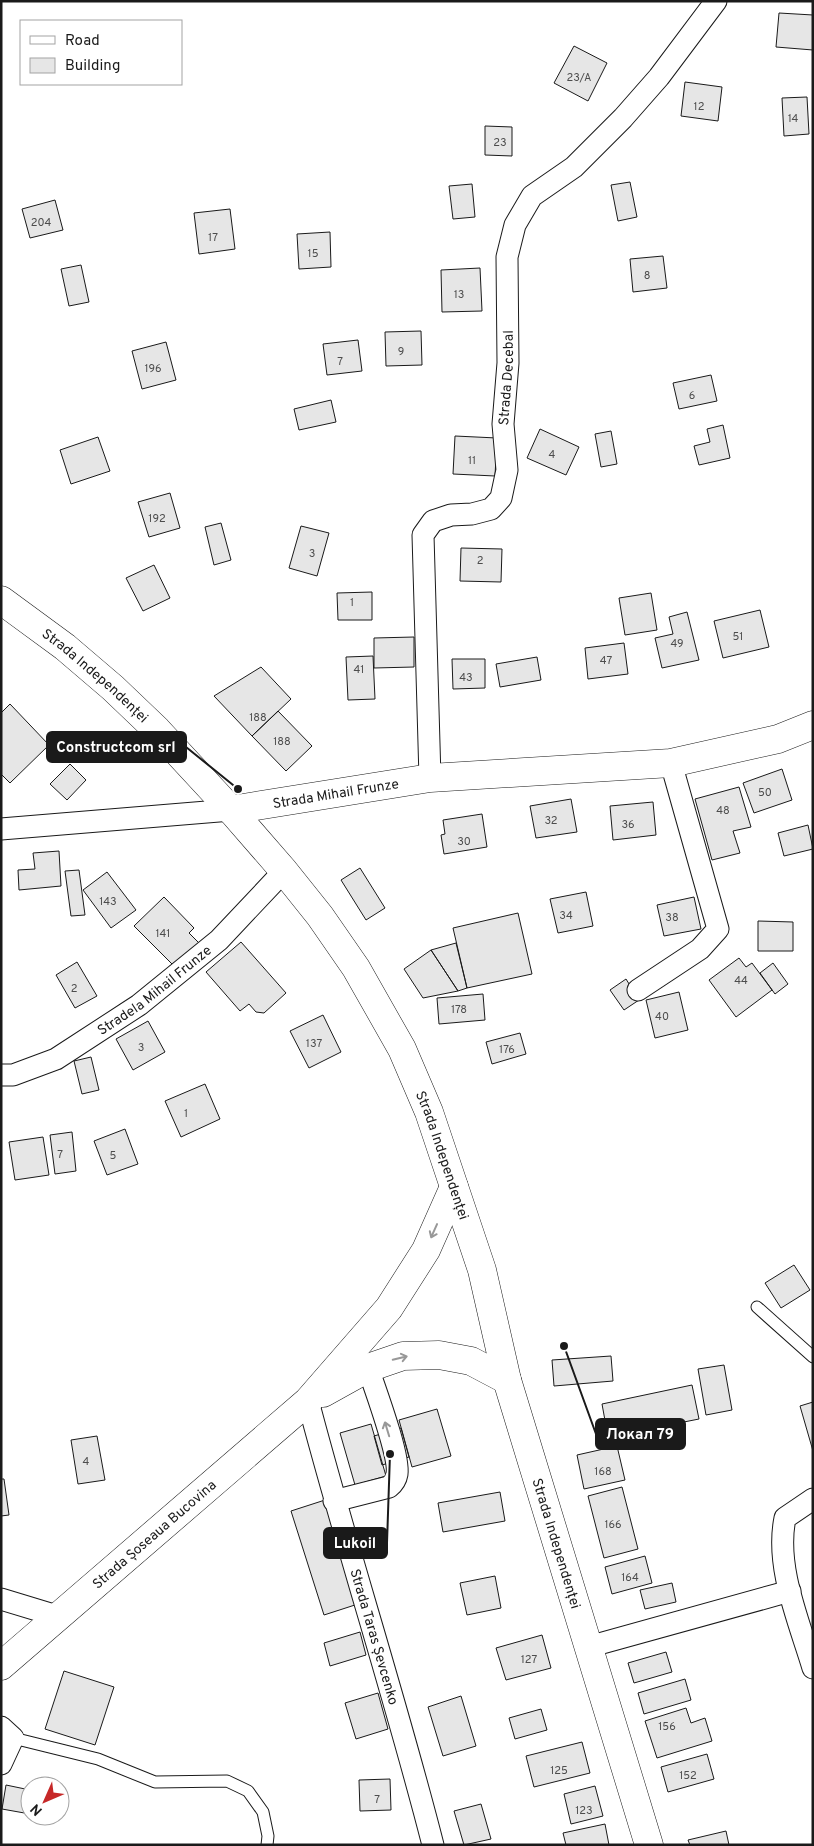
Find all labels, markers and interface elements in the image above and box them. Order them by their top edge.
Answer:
legend [20,20,182,85]
text: Road [65,32,100,51]
text: Building [65,57,120,76]
house number: 23/A [566,71,592,85]
house number: 12 [694,100,704,114]
house number: 14 [788,112,799,126]
house number: 23 [493,136,507,150]
house number: 204 [31,216,51,230]
house number: 17 [208,231,218,245]
house number: 15 [308,247,319,261]
house number: 8 [644,269,650,283]
house number: 13 [454,288,464,302]
street label: Strada Decebal [496,330,518,426]
house number: 9 [398,345,404,359]
house number: 7 [337,355,343,369]
house number: 196 [144,362,162,376]
house number: 6 [689,389,695,403]
house number: 4 [549,448,556,462]
house number: 11 [468,454,476,468]
house number: 192 [148,512,166,526]
house number: 3 [309,547,315,561]
house number: 2 [477,554,483,568]
house number: 1 [350,596,354,610]
street label: Strada Independenței [38,626,151,727]
house number: 51 [733,630,743,644]
house number: 49 [670,637,684,651]
house number: 47 [600,654,612,668]
house number: 41 [354,663,364,677]
house number: 43 [459,671,473,685]
house number: 188 [249,711,267,725]
callout: Constructcom srl [47,732,186,762]
house number: 188 [273,735,291,749]
text: Constructcom srl [56,739,176,758]
street label: Strada Mihail Frunze [272,776,400,813]
house number: 50 [758,786,772,800]
house number: 48 [716,804,730,818]
house number: 32 [544,814,558,828]
house number: 36 [621,818,635,832]
house number: 30 [457,835,471,849]
house number: 143 [99,895,117,909]
house number: 34 [559,909,573,923]
house number: 38 [665,911,679,925]
house number: 141 [156,927,170,941]
street label: Stradela Mihail Frunze [95,943,216,1040]
house number: 44 [734,974,748,988]
house number: 2 [71,982,77,996]
house number: 178 [451,1003,467,1017]
house number: 40 [655,1010,669,1024]
house number: 137 [306,1037,322,1051]
house number: 3 [138,1041,144,1055]
house number: 176 [499,1043,515,1057]
street label: Strada Independenței [411,1089,472,1222]
house number: 1 [184,1107,188,1121]
house number: 7 [57,1148,63,1162]
house number: 5 [110,1149,117,1163]
one-way arrow [429,1223,439,1238]
one-way arrow [391,1353,407,1362]
callout: Локал 79 [596,1419,685,1449]
one-way arrow [382,1422,391,1437]
text: Локал 79 [606,1426,674,1445]
house number: 4 [83,1455,90,1469]
house number: 168 [594,1465,612,1479]
street label: Strada Șoseaua Bucovina [90,1477,220,1593]
street label: Strada Independenței [528,1477,583,1611]
house number: 166 [604,1518,622,1532]
callout: Lukoil [324,1528,387,1558]
text: Lukoil [334,1535,376,1554]
street label: Strada Taras Șevcenko [345,1567,401,1707]
house number: 164 [621,1571,639,1585]
house number: 127 [521,1653,537,1667]
house number: 156 [658,1720,676,1734]
house number: 125 [550,1764,568,1778]
house number: 152 [679,1769,697,1783]
north arrow [20,1776,70,1826]
house number: 7 [374,1793,380,1807]
text: N [27,1800,46,1819]
house number: 123 [575,1804,593,1818]

